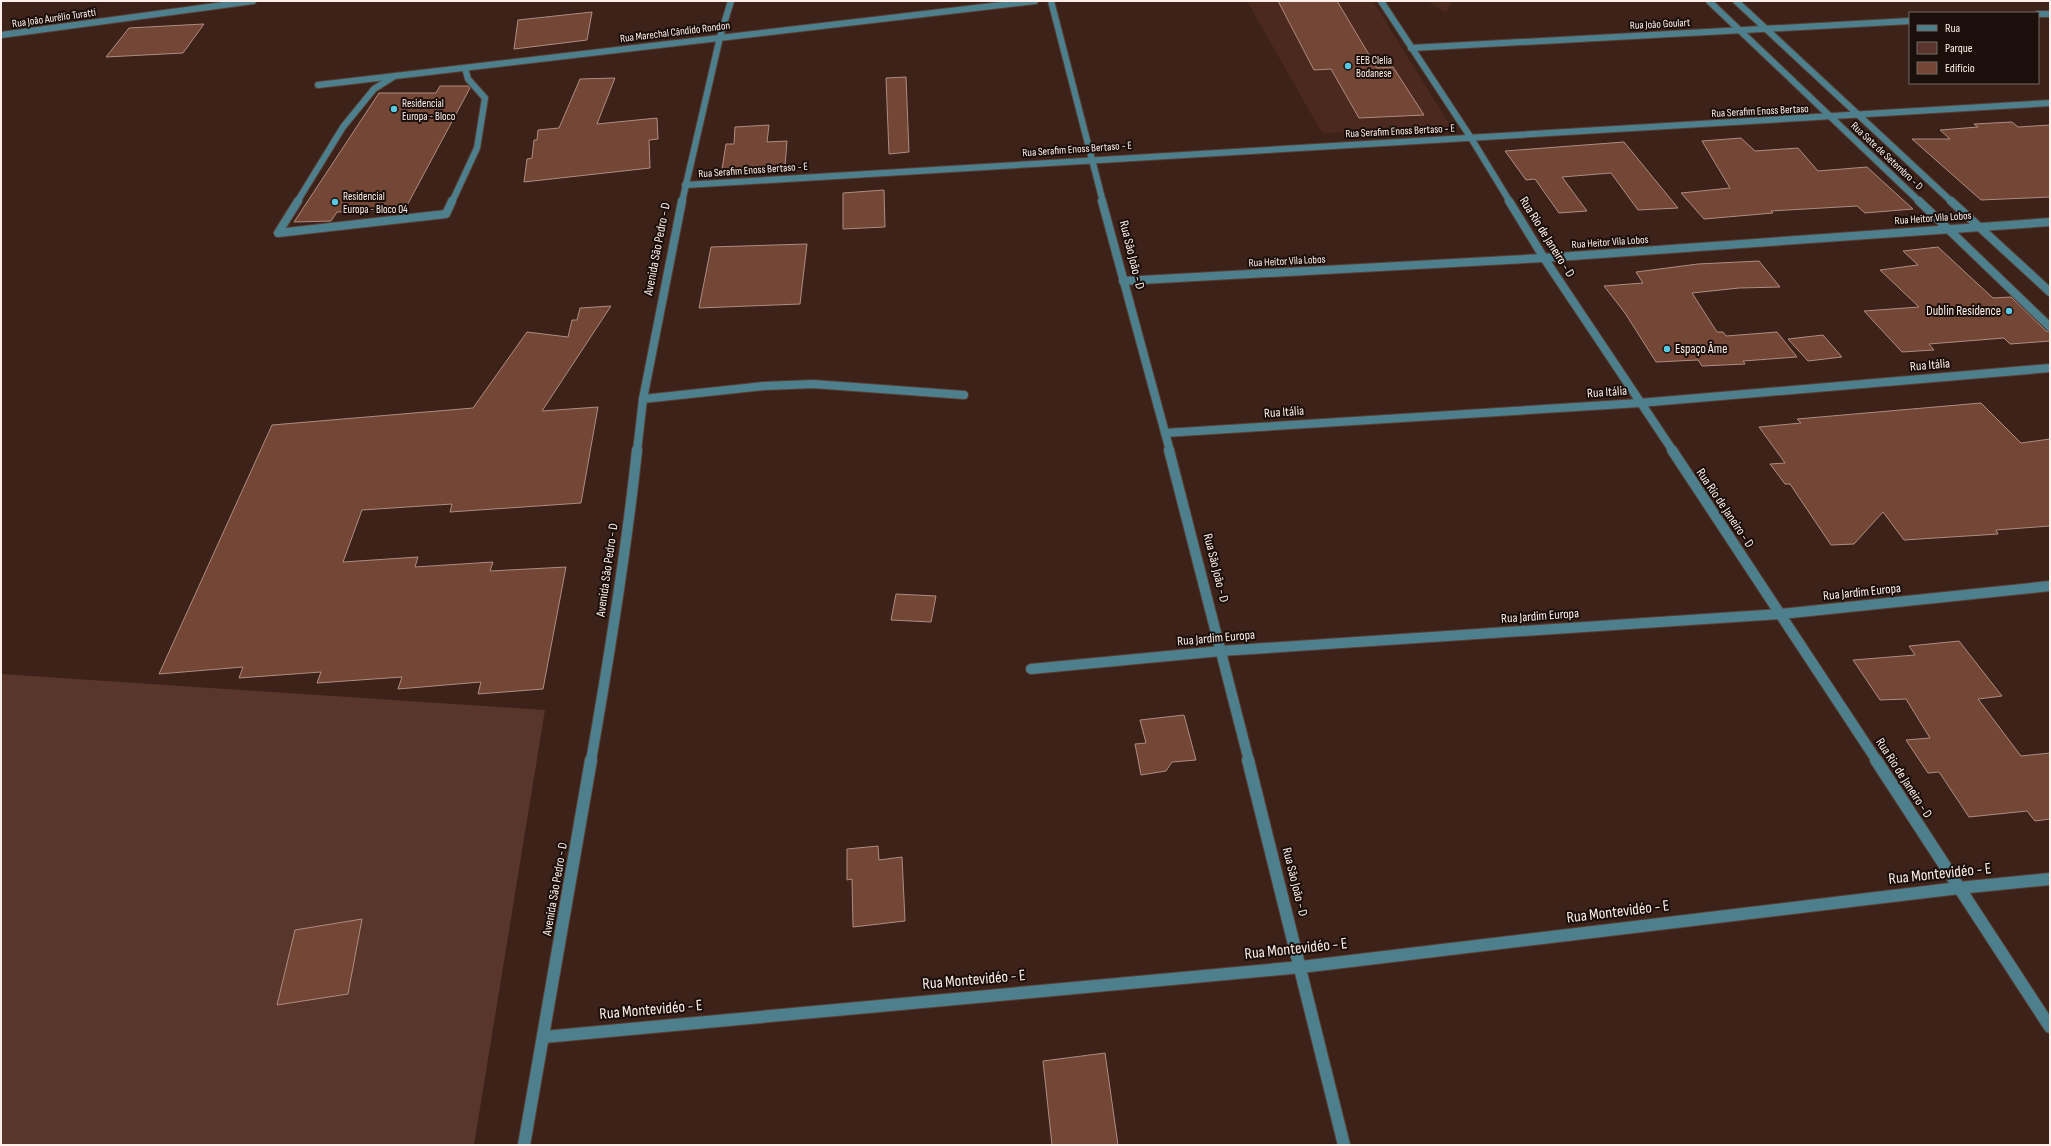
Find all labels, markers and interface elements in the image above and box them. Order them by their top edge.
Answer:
street label: Rua João Aurélio Turatti [11,6,97,30]
legend [1909,12,2039,84]
street label: Rua João Goulart [1629,16,1691,32]
street label: Rua Marechal Cândido Rondon [619,19,731,45]
text: Rua [1945,21,1961,36]
text: Parque [1945,41,1973,56]
place label: EEB Clelia Bodanese [1356,54,1392,80]
marker: EEB Clelia Bodanese [1343,61,1353,71]
text: Edifício [1945,61,1975,76]
place label: Residencial Europa - Bloco [402,97,456,123]
street label: Rua Serafim Enoss Bertaso [1711,102,1810,120]
marker: Residencial Europa - Bloco [389,104,399,114]
street label: Rua Sete de Setembro - D [1848,119,1926,193]
street label: Rua Serafim Enoss Bertaso - E [1345,122,1455,140]
street label: Rua Serafim Enoss Bertaso - E [1022,139,1132,159]
street label: Rua Serafim Enoss Bertaso - E [698,160,808,180]
place label: Residencial Europa - Bloco 04 [343,190,408,216]
street label: Rua Rio de Janeiro - D [1516,194,1578,280]
marker: Residencial Europa - Bloco 04 [330,197,340,207]
street label: Avenida São Pedro - D [640,201,674,298]
street label: Rua Heitor Vila Lobos [1894,209,1972,227]
street label: Rua São João - D [1116,219,1148,291]
street label: Rua Heitor Vila Lobos [1571,233,1649,251]
street label: Rua Heitor Vila Lobos [1248,252,1326,270]
place label: Dublin Residence [1926,303,2001,319]
marker: Dublin Residence [2004,306,2014,316]
place label: Espaço Âme [1675,341,1727,357]
marker: Espaço Âme [1662,344,1672,354]
street label: Rua Itália [1909,355,1951,375]
street label: Rua Itália [1586,383,1628,401]
street label: Rua Itália [1263,403,1305,421]
street label: Rua Rio de Janeiro - D [1693,465,1757,551]
street label: Avenida São Pedro - D [592,522,621,619]
street label: Rua São João - D [1200,532,1232,604]
street label: Rua Jardim Europa [1822,580,1902,604]
street label: Rua Jardim Europa [1501,605,1579,627]
street label: Rua Jardim Europa [1176,627,1256,649]
street label: Rua Rio de Janeiro - D [1872,735,1936,821]
street label: Avenida São Pedro - D [539,841,571,938]
street label: Rua São João - D [1279,846,1311,918]
street label: Rua Montevidéo - E [1888,859,1992,889]
street label: Rua Montevidéo - E [1566,896,1670,928]
street label: Rua Montevidéo - E [1244,934,1348,964]
street label: Rua Montevidéo - E [922,966,1026,994]
street label: Rua Montevidéo - E [599,996,703,1024]

